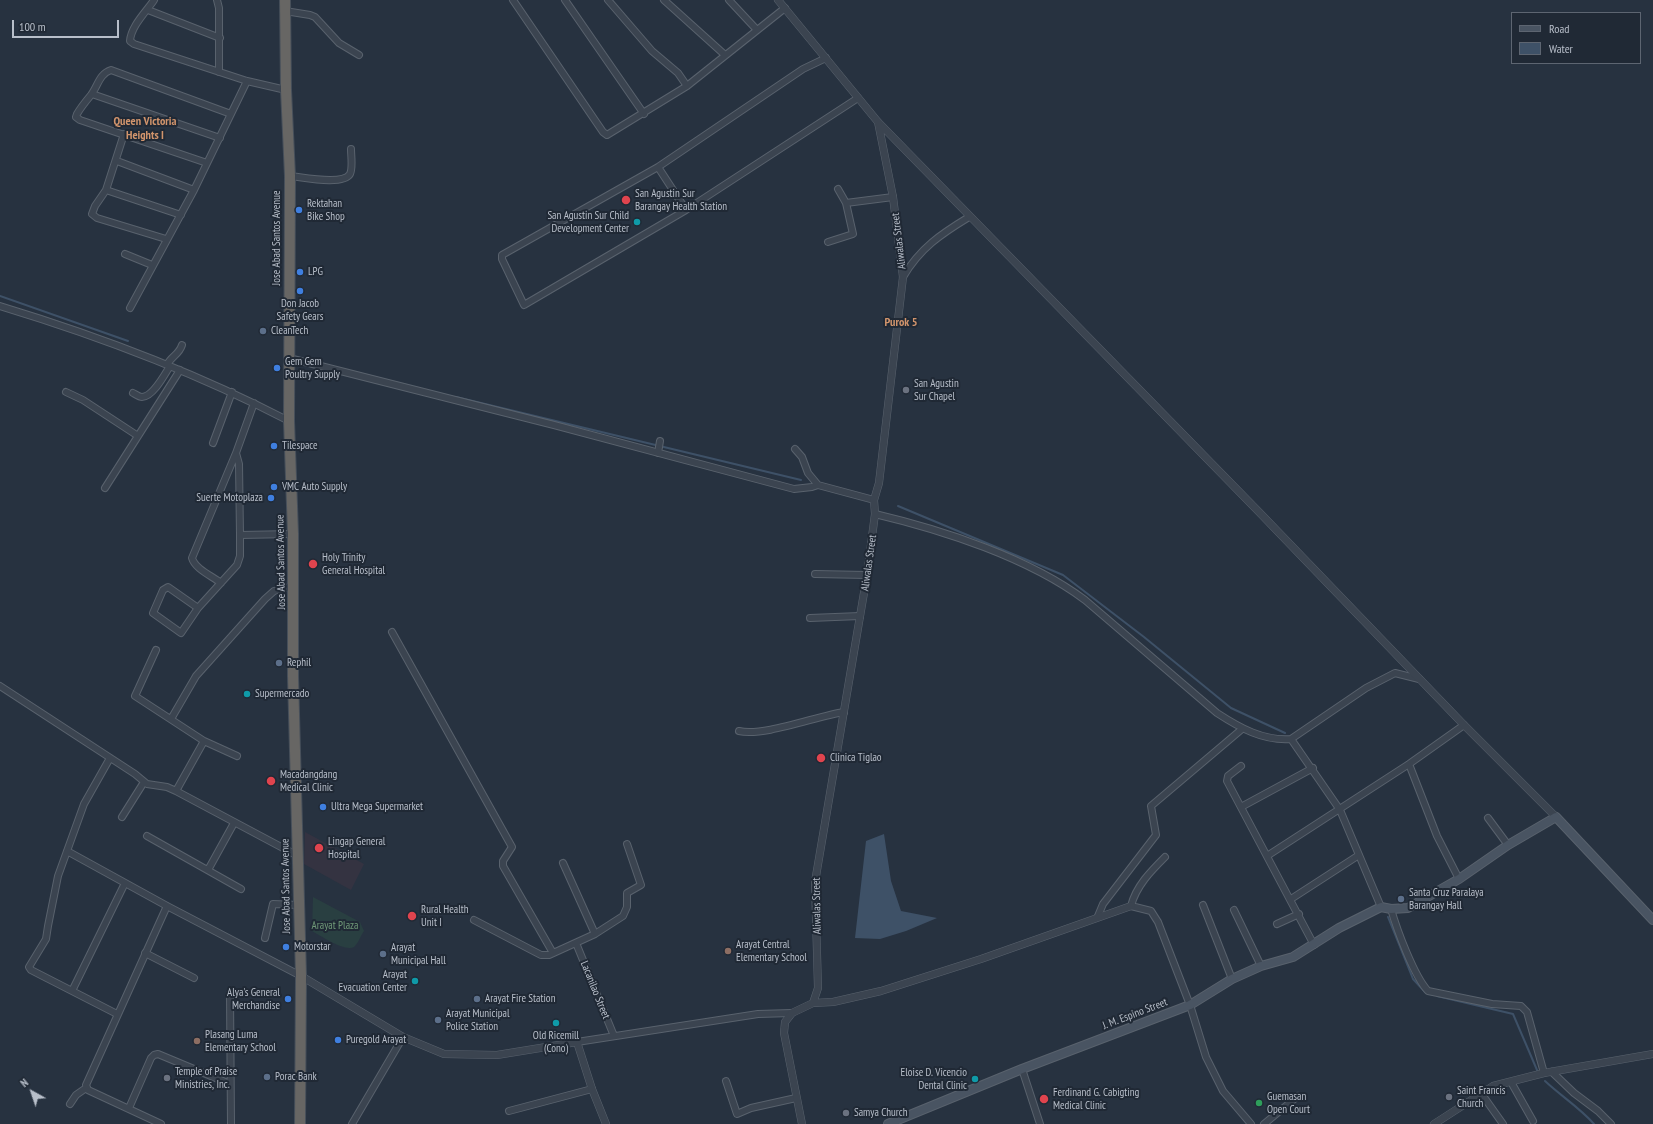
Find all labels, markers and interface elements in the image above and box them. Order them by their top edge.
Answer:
scale bar [14,12,121,38]
legend [1511,12,1641,64]
text: 100 m [19,19,46,34]
text: Road [1549,21,1569,36]
text: Water [1549,41,1573,56]
district label: Queen Victoria Heights I [113,115,177,143]
place label: San Agustin Sur Barangay Health Station [635,187,727,213]
street label: Jose Abad Santos Avenue [270,191,284,285]
marker: San Agustin Sur Barangay Health Station [620,194,632,206]
place label: Rektahan Bike Shop [307,197,345,223]
marker: Rektahan Bike Shop [294,205,304,215]
place label: San Agustin Sur Child Development Center [547,209,629,235]
street label: Aliwalas Street [889,212,909,270]
marker: San Agustin Sur Child Development Center [632,217,642,227]
place label: LPG [308,265,323,279]
marker: LPG [295,267,305,277]
marker: Don Jacob Safety Gears [295,286,305,296]
place label: Don Jacob Safety Gears [277,297,323,323]
district label: Purok 5 [885,316,917,330]
place label: CleanTech [271,324,308,338]
marker: CleanTech [258,326,268,336]
place label: Gem Gem Poultry Supply [285,355,340,381]
marker: Gem Gem Poultry Supply [272,363,282,373]
place label: San Agustin Sur Chapel [914,377,959,403]
marker: San Agustin Sur Chapel [901,385,911,395]
place label: Tilespace [282,439,318,453]
marker: Tilespace [269,441,279,451]
place label: VMC Auto Supply [282,480,347,494]
marker: VMC Auto Supply [269,482,279,492]
place label: Suerte Motoplaza [196,491,263,505]
marker: Suerte Motoplaza [266,493,276,503]
street label: Jose Abad Santos Avenue [274,514,288,610]
street label: Aliwalas Street [859,534,879,592]
place label: Holy Trinity General Hospital [322,551,385,577]
marker: Holy Trinity General Hospital [307,558,319,570]
place label: Rephil [287,656,311,670]
marker: Rephil [274,658,284,668]
place label: Supermercado [255,687,309,701]
marker: Supermercado [242,689,252,699]
place label: Clinica Tiglao [830,751,882,765]
marker: Clinica Tiglao [815,752,827,764]
place label: Macadangdang Medical Clinic [280,768,337,794]
marker: Macadangdang Medical Clinic [265,775,277,787]
place label: Ultra Mega Supermarket [331,800,423,814]
marker: Ultra Mega Supermarket [318,802,328,812]
place label: Lingap General Hospital [328,835,385,861]
street label: Jose Abad Santos Avenue [279,838,293,934]
marker: Lingap General Hospital [313,842,325,854]
street label: Aliwalas Street [810,877,824,935]
place label: Santa Cruz Paralaya Barangay Hall [1409,886,1484,912]
marker: Santa Cruz Paralaya Barangay Hall [1396,894,1406,904]
place label: Rural Health Unit I [421,903,469,929]
marker: Rural Health Unit I [406,910,418,922]
park label: Arayat Plaza [312,919,358,933]
place label: Arayat Central Elementary School [736,938,807,964]
place label: Motorstar [294,940,331,954]
place label: Arayat Municipal Hall [391,941,446,967]
marker: Motorstar [281,942,291,952]
marker: Arayat Central Elementary School [723,946,733,956]
marker: Arayat Municipal Hall [378,949,388,959]
street label: Lacanilao Street [577,959,613,1021]
place label: Arayat Evacuation Center [339,968,407,994]
marker: Arayat Evacuation Center [410,976,420,986]
place label: Alya's General Merchandise [227,986,280,1012]
place label: Arayat Fire Station [485,992,555,1006]
marker: Alya's General Merchandise [283,994,293,1004]
marker: Arayat Fire Station [472,994,482,1004]
street label: J. M. Espino Street [1101,996,1169,1032]
place label: Arayat Municipal Police Station [446,1007,510,1033]
marker: Arayat Municipal Police Station [433,1015,443,1025]
marker: Old Ricemill (Cono) [551,1018,561,1028]
place label: Plasang Luma Elementary School [205,1028,276,1054]
place label: Old Ricemill (Cono) [533,1029,579,1055]
place label: Puregold Arayat [346,1033,406,1047]
marker: Puregold Arayat [333,1035,343,1045]
marker: Plasang Luma Elementary School [192,1036,202,1046]
place label: Temple of Praise Ministries, Inc. [175,1065,237,1091]
place label: Eloise D. Vicencio Dental Clinic [901,1066,967,1092]
place label: Porac Bank [275,1070,317,1084]
north arrow [12,1072,52,1112]
marker: Porac Bank [262,1072,272,1082]
marker: Temple of Praise Ministries, Inc. [162,1073,172,1083]
marker: Eloise D. Vicencio Dental Clinic [970,1074,980,1084]
text: N [18,1076,31,1090]
place label: Saint Francis Church [1457,1084,1505,1110]
place label: Ferdinand G. Cabigting Medical Clinic [1053,1086,1139,1112]
place label: Guemasan Open Court [1267,1090,1310,1116]
marker: Saint Francis Church [1444,1092,1454,1102]
marker: Ferdinand G. Cabigting Medical Clinic [1038,1093,1050,1105]
marker: Guemasan Open Court [1254,1098,1264,1108]
place label: Samya Church [854,1106,908,1120]
marker: Samya Church [841,1108,851,1118]

